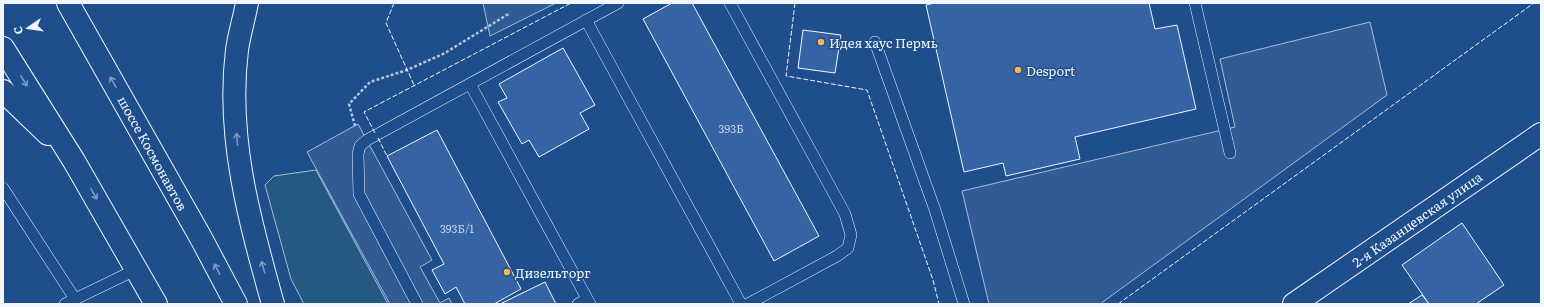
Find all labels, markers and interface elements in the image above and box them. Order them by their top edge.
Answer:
north arrow [8,8,48,48]
text: С [9,25,26,36]
place label: Идея хаус Пермь [829,33,938,52]
marker: Идея хаус Пермь [816,37,826,47]
place label: Desport [1026,61,1076,80]
marker: Desport [1013,65,1023,75]
one-way arrow [20,75,28,86]
one-way arrow [109,77,117,89]
street label: шоссе Космонавтов [113,92,193,214]
house number: 393Б [718,120,744,136]
one-way arrow [233,133,240,146]
street label: 2-я Казанцевская улица [1348,167,1486,271]
one-way arrow [90,188,98,200]
house number: 393Б/1 [440,220,475,236]
one-way arrow [259,260,266,273]
place label: Дизельторг [515,263,591,282]
one-way arrow [213,264,221,276]
marker: Дизельторг [502,267,512,277]

